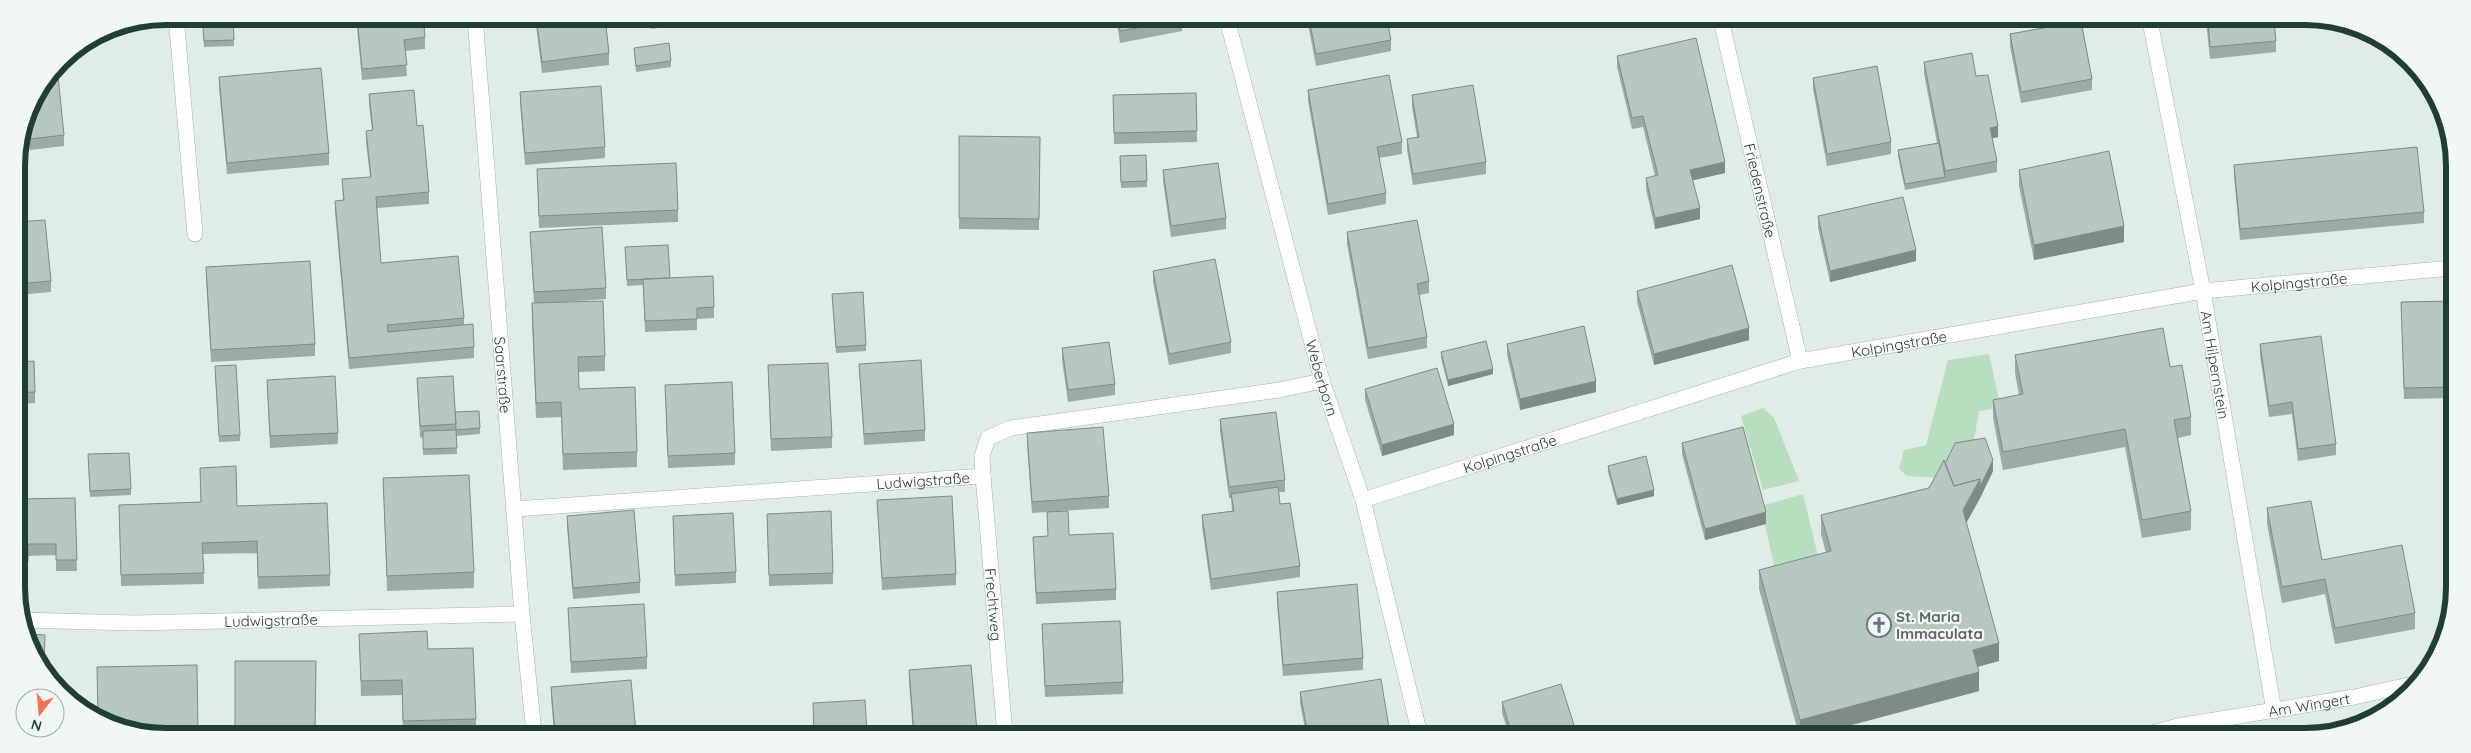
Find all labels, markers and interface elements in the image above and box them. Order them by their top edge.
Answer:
street label: Friedenstraße [1740,141,1781,240]
street label: Kolpingstraße [2250,268,2348,296]
street label: Am Hilpernstein [2197,309,2234,420]
street label: Kolpingstraße [1850,326,1948,361]
street label: Saarstraße [491,336,516,414]
street label: Weberborn [1302,337,1343,418]
street label: Kolpingstraße [1461,430,1559,477]
street label: Ludwigstraße [876,467,970,493]
street label: Frechtweg [981,567,1007,642]
place label: St. Maria Immaculata [1896,607,1983,643]
street label: Ludwigstraße [224,609,318,630]
church icon: St. Maria Immaculata [1866,612,1892,638]
north arrow [15,688,65,738]
street label: Am Wingert [2267,688,2351,720]
text: N [29,715,44,736]

